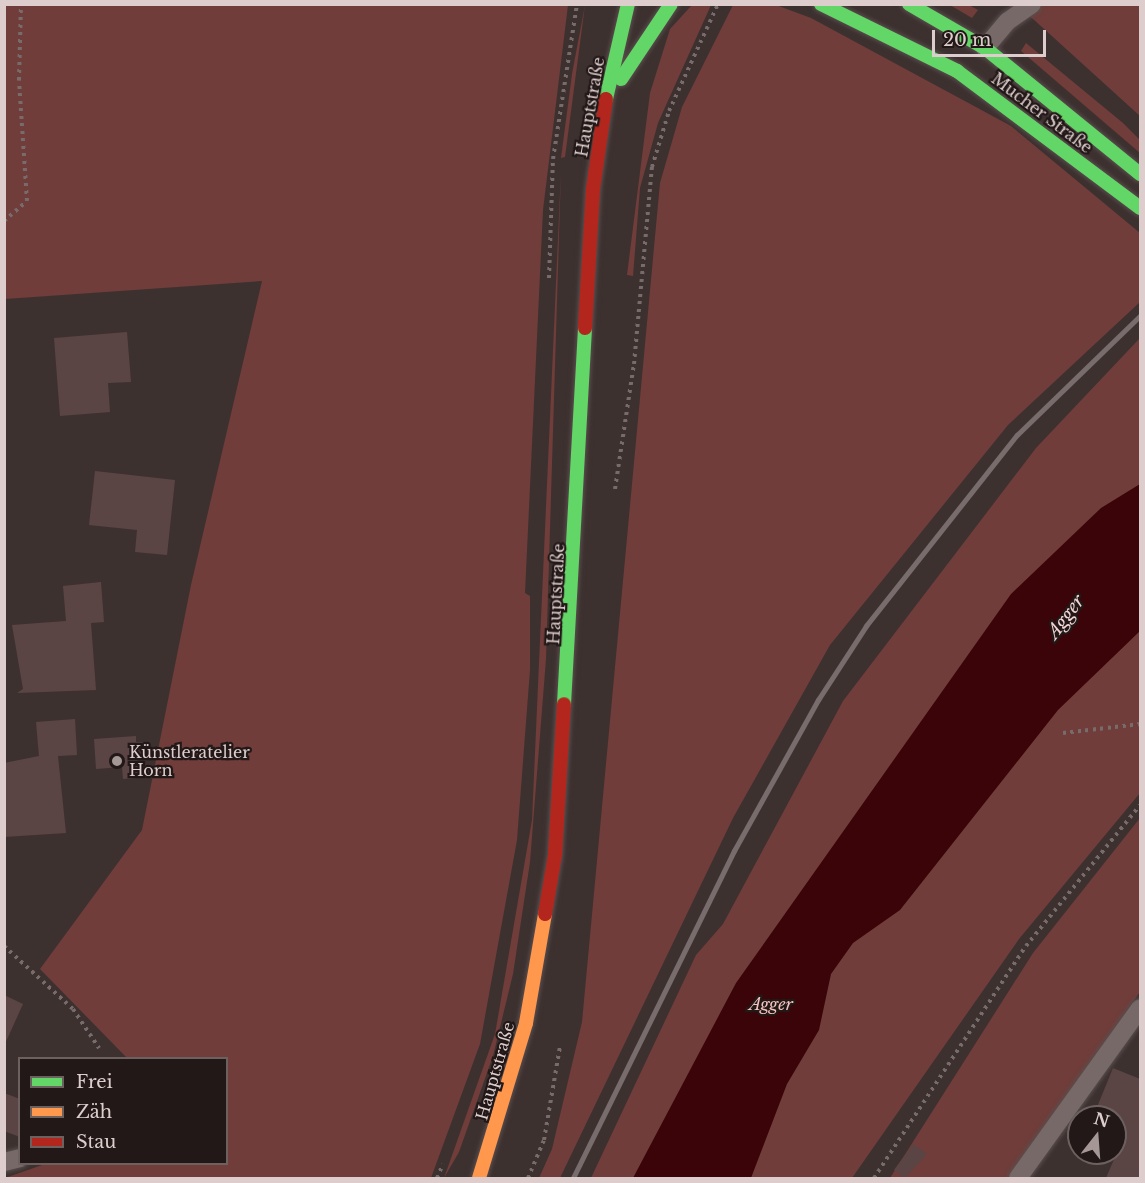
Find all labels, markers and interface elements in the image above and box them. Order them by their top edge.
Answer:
scale bar [935,18,1049,56]
text: 20 m [943,29,991,51]
street label: Hauptstraße [572,56,608,158]
street label: Mucher Straße [988,69,1096,157]
street label: Hauptstraße [544,543,568,645]
water label: Agger [1043,591,1089,643]
place label: Künstleratelier Horn [129,742,250,780]
marker: Künstleratelier Horn [110,754,124,768]
park label: Agger [749,994,793,1014]
street label: Hauptstraße [472,1020,518,1122]
legend [18,1057,228,1165]
text: Frei [76,1071,113,1093]
text: Zäh [76,1101,112,1123]
north arrow [1067,1105,1127,1165]
text: N [1092,1108,1112,1131]
text: Stau [76,1131,116,1153]

